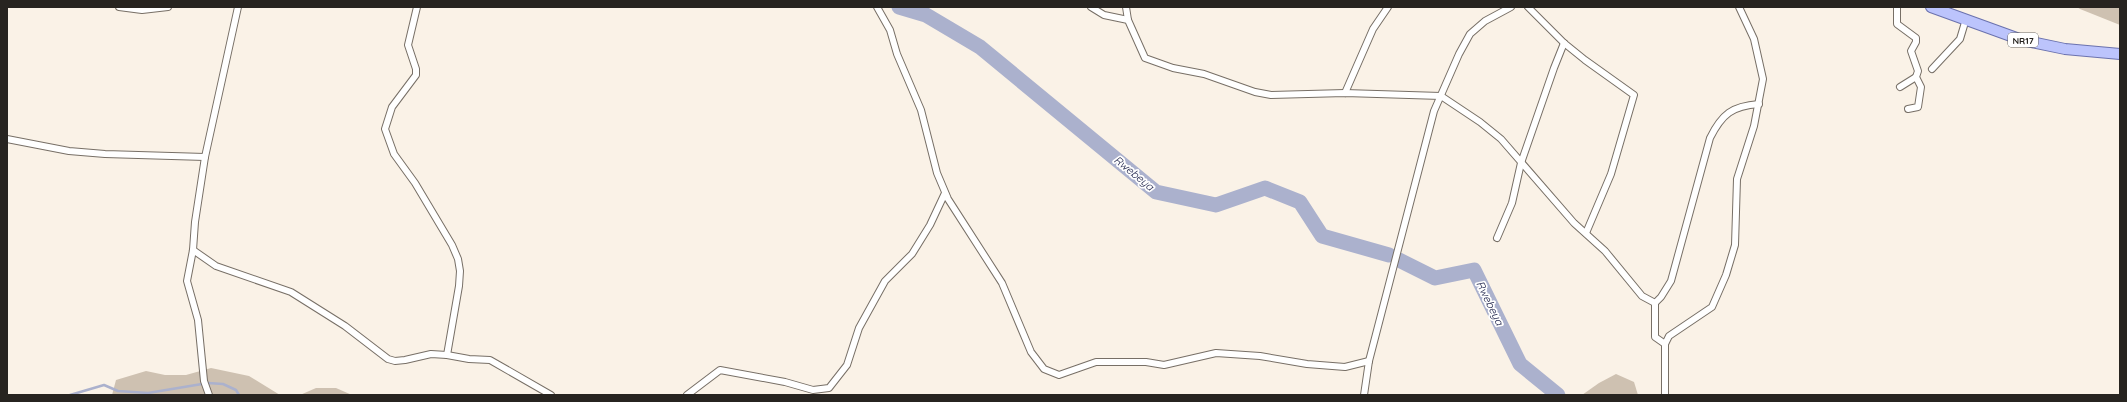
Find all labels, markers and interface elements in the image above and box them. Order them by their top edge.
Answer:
road number: NR17 [2008,33,2038,47]
water label: Rwebeya [1111,153,1158,194]
water label: Rwebeya [1473,279,1507,329]

